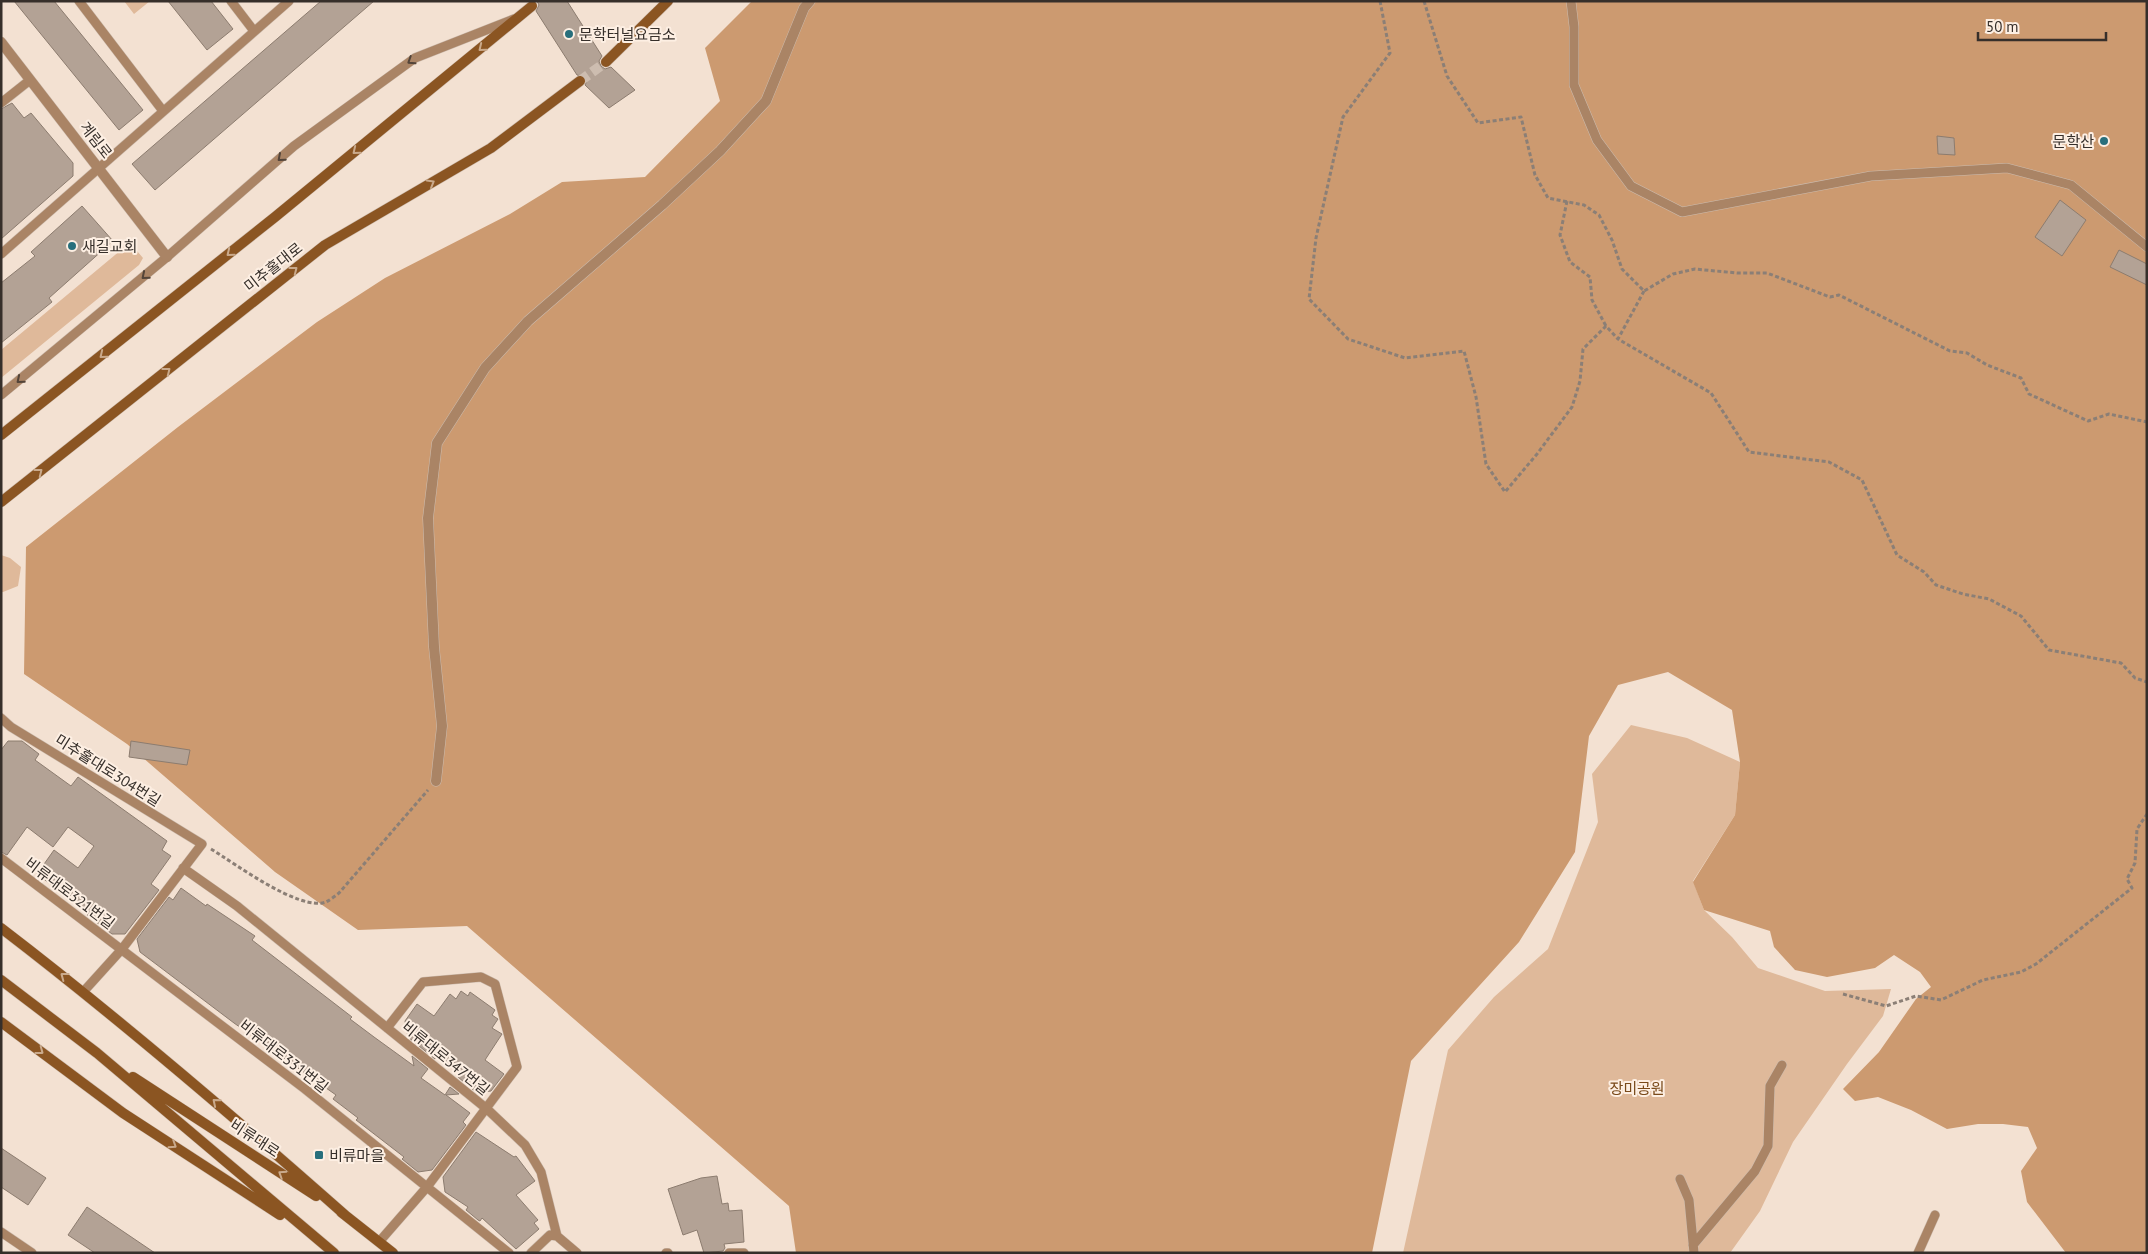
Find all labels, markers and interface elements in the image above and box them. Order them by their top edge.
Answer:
scale bar [1978,10,2106,42]
text: 50 m [1986,17,2019,36]
place label: 문학터널요금소 [579,25,676,44]
marker: 문학터널요금소 [563,28,575,40]
one-way arrow [478,43,487,52]
one-way arrow [408,55,417,65]
street label: 계림로 [76,118,116,162]
place label: 문학산 [2053,132,2094,151]
marker: 문학산 [2098,135,2110,147]
one-way arrow [353,145,362,154]
one-way arrow [277,152,286,161]
one-way arrow [426,179,435,189]
place label: 새길교회 [82,237,137,256]
street label: 미추홀대로 [240,238,306,296]
marker: 새길교회 [66,240,78,252]
one-way arrow [226,248,235,257]
one-way arrow [288,267,297,275]
one-way arrow [141,270,150,279]
one-way arrow [99,349,108,358]
one-way arrow [161,368,170,376]
one-way arrow [17,374,26,382]
one-way arrow [34,468,43,477]
street label: 미추홀대로304번길 [52,730,164,810]
street label: 비류대로321번길 [21,853,119,933]
one-way arrow [60,973,70,982]
street label: 비류대로331번길 [236,1015,332,1097]
street label: 비류대로347번길 [398,1017,494,1099]
one-way arrow [34,1045,44,1054]
park label: 장미공원 [1609,1079,1665,1098]
one-way arrow [212,1099,221,1108]
street label: 비류대로 [227,1115,283,1161]
one-way arrow [167,1139,176,1149]
place label: 비류마을 [329,1146,384,1165]
marker: 비류마을 [313,1149,325,1161]
one-way arrow [278,1170,287,1180]

